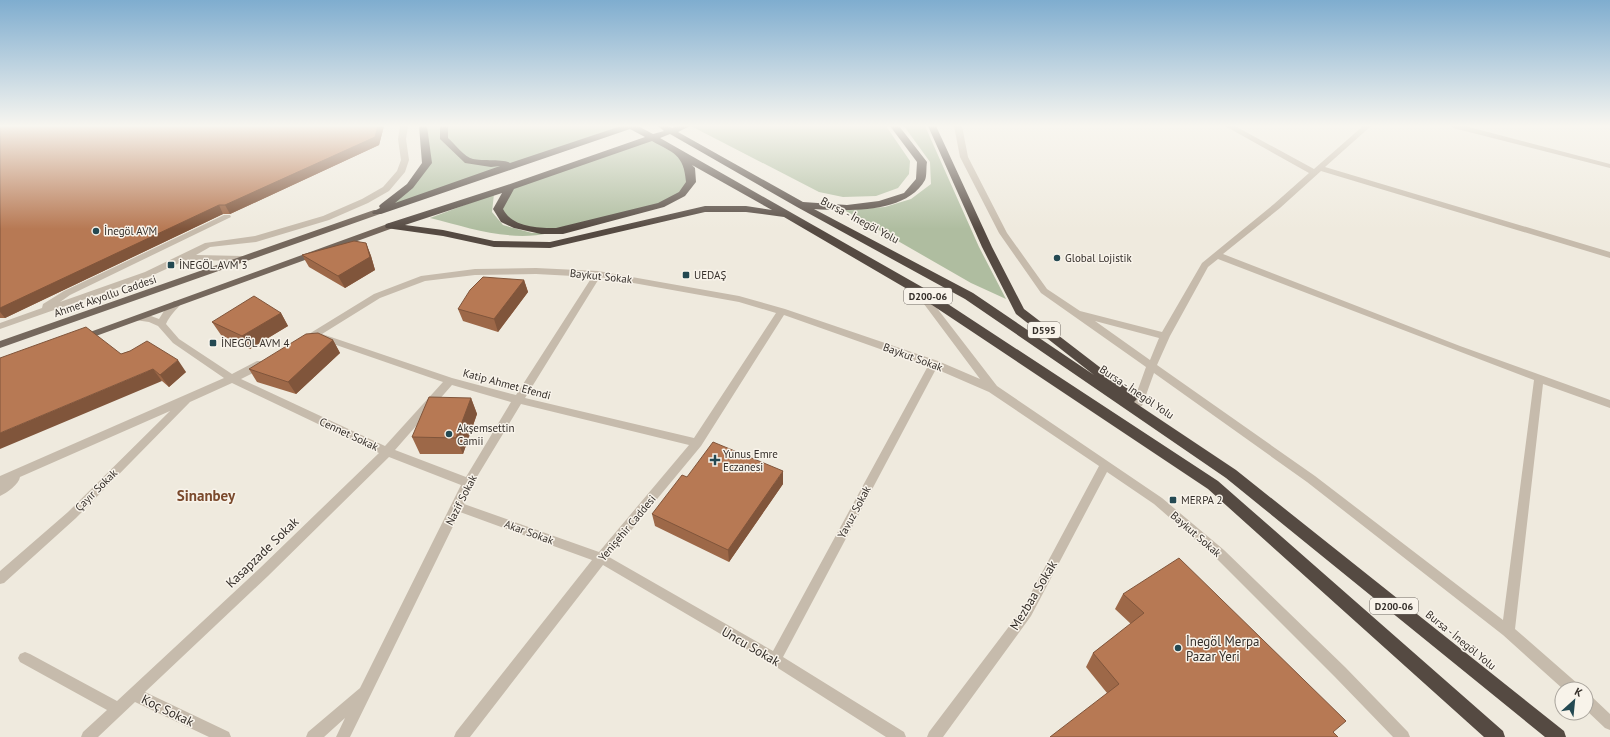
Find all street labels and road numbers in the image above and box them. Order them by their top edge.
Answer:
street label: Bursa - İnegöl Yolu [818,193,902,247]
street label: Baykut Sokak [569,266,634,286]
street label: Ahmet Akyollu Caddesi [52,272,158,320]
road number: D200-06 [904,288,952,304]
road number: D595 [1028,322,1060,338]
street label: Baykut Sokak [881,340,945,375]
street label: Bursa - İnegöl Yolu [1097,362,1177,422]
street label: Katip Ahmet Efendi [461,366,553,402]
street label: Cennet Sokak [317,414,381,454]
street label: Çayır Sokak [72,465,121,514]
street label: Nazif Sokak [442,472,480,528]
street label: Yavuz Sokak [834,483,874,541]
street label: Yenişehir Caddesi [595,492,659,564]
street label: Baykut Sokak [1168,508,1225,560]
street label: Kasapzade Sokak [222,513,303,591]
street label: Akar Sokak [502,517,556,548]
street label: Mezbaa Sokak [1006,556,1061,633]
road number: D200-06 [1370,598,1418,614]
street label: Bursa - İnegöl Yolu [1423,607,1499,673]
street label: Uncu Sokak [718,623,784,670]
street label: Koç Sokak [139,691,197,731]

